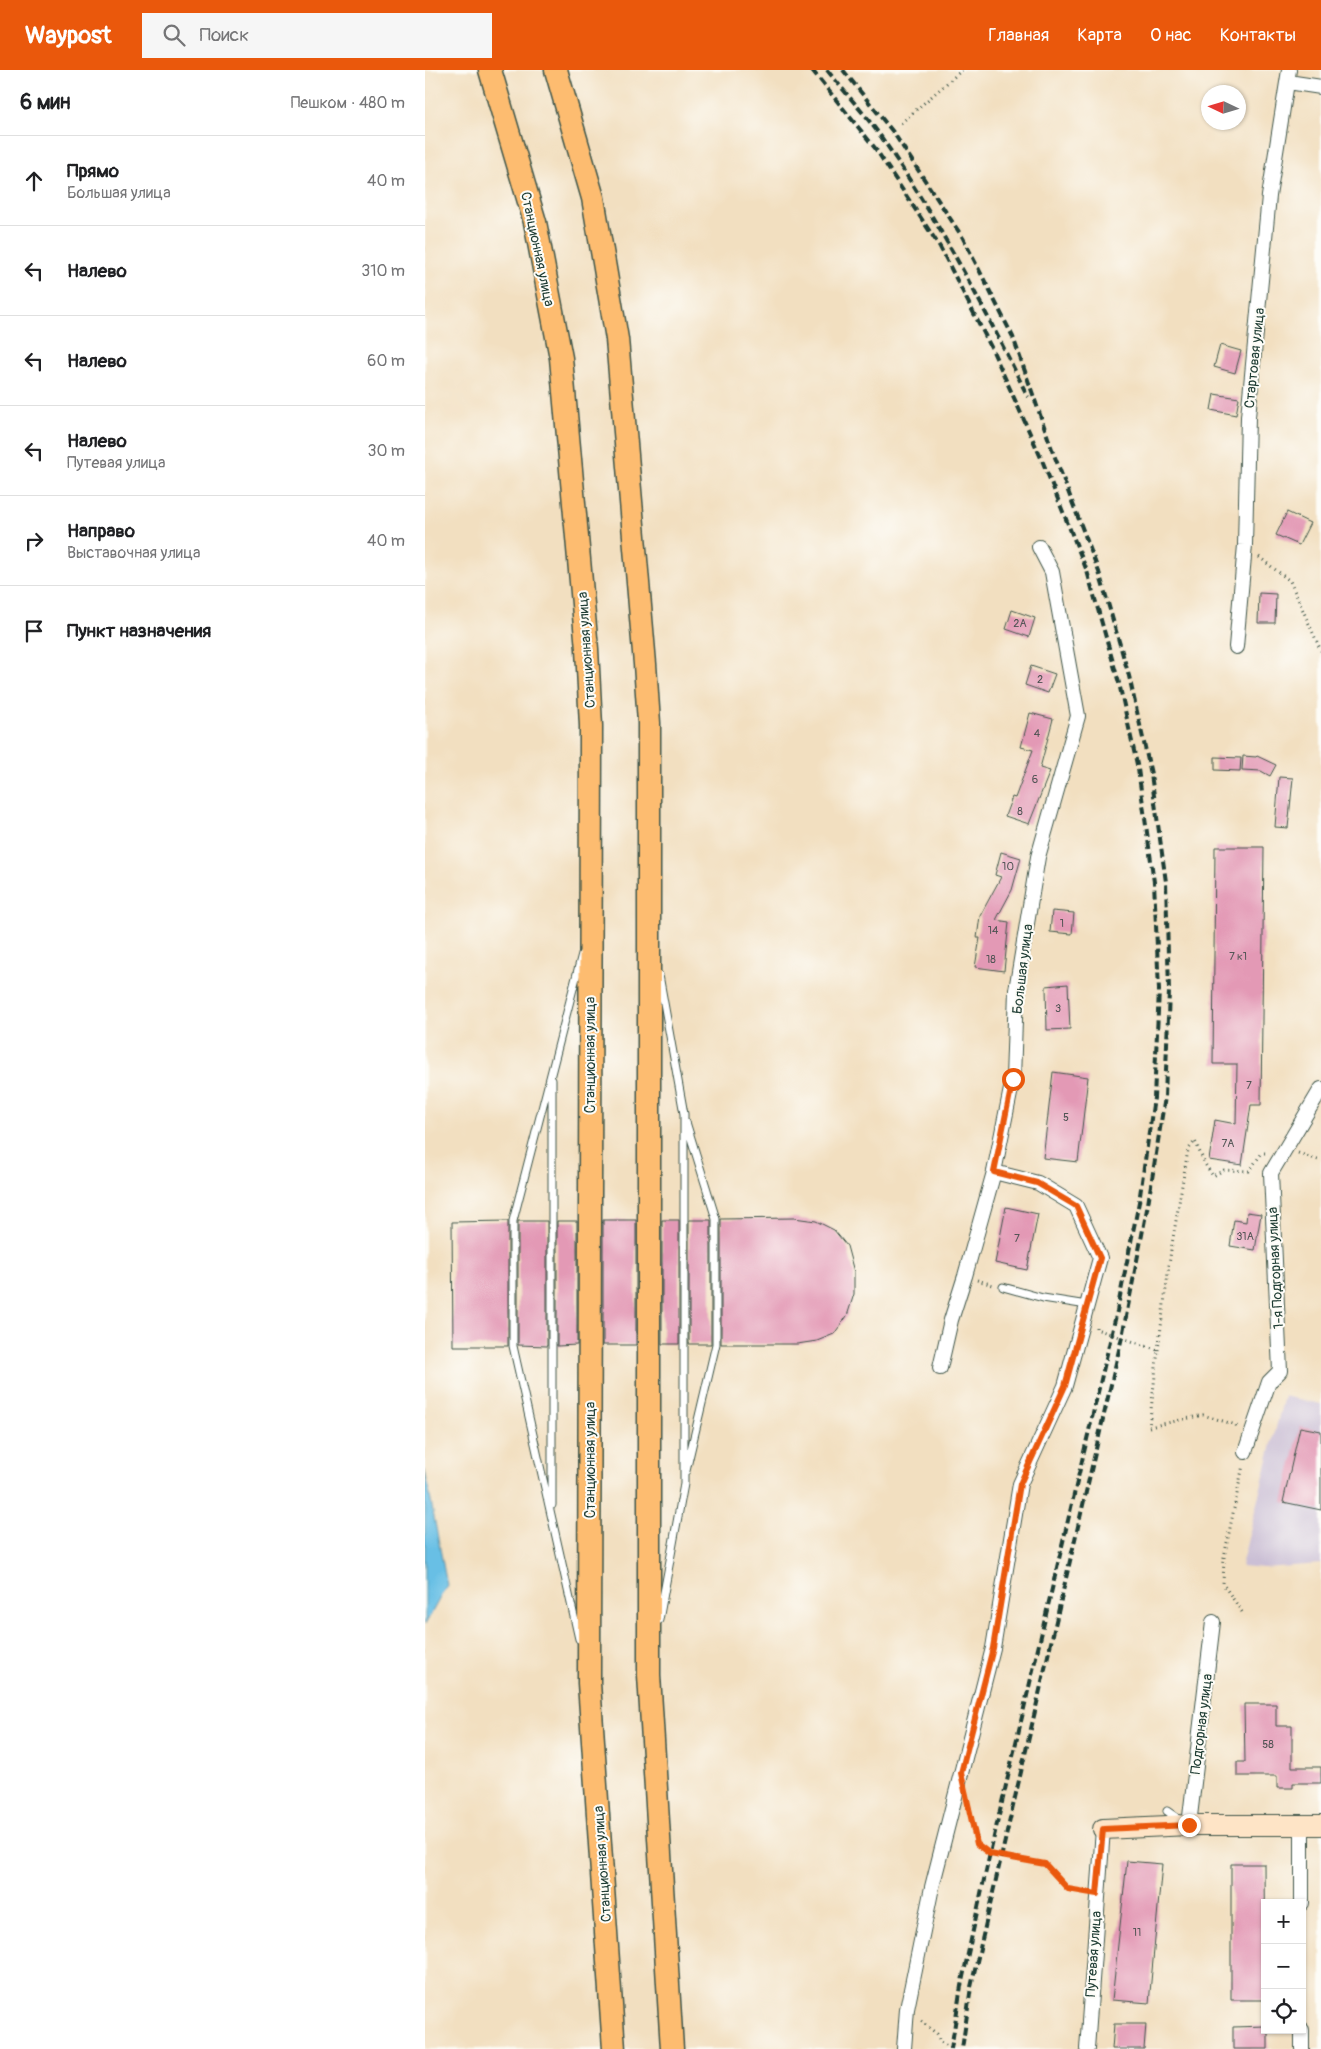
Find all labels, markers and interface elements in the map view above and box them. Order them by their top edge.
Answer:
search box [142,13,492,58]
text: Waypost [25,21,112,50]
icon: search [160,21,188,49]
text: Поиск [200,23,249,47]
text: Главная [988,24,1049,47]
text: Карта [1077,24,1122,47]
text: О нас [1150,24,1192,47]
text: Контакты [1220,24,1296,47]
north arrow [1201,85,1246,130]
text: 6 мин [20,89,70,116]
text: Пешком · 480 m [291,93,405,113]
text: Прямо [67,159,119,183]
icon: ahead [20,167,48,195]
text: 40 m [367,171,405,191]
text: Большая улица [67,183,171,203]
street label: Станционная улица [517,190,558,308]
icon: left [20,257,48,285]
text: Налево [67,259,127,283]
text: 310 m [361,261,405,281]
street label: Стартовая улица [1241,307,1268,409]
icon: left [20,347,48,375]
text: Налево [67,349,127,373]
text: 60 m [367,351,405,371]
text: Налево [67,429,127,453]
icon: left [20,437,48,465]
text: 30 m [367,441,405,461]
text: Путевая улица [67,453,165,473]
text: Направо [67,519,135,543]
icon: right [20,527,48,555]
text: 40 m [367,531,405,551]
text: Выставочная улица [67,543,200,563]
street label: Станционная улица [574,591,599,709]
icon: arrive [20,617,48,645]
house number: 2А [1013,617,1027,630]
text: Пункт назначения [67,619,211,643]
house number: 2 [1037,673,1043,686]
house number: 4 [1034,727,1041,740]
house number: 6 [1032,773,1038,786]
house number: 8 [1017,805,1023,818]
house number: 10 [1002,860,1014,873]
house number: 1 [1060,917,1064,930]
street label: Большая улица [1009,923,1036,1015]
house number: 14 [988,924,999,937]
house number: 7 к1 [1229,950,1247,963]
house number: 18 [986,953,996,966]
street label: Станционная улица [582,997,599,1113]
house number: 3 [1055,1002,1061,1015]
route start [1002,1068,1025,1091]
house number: 7 [1246,1079,1252,1092]
house number: 5 [1063,1111,1069,1124]
house number: 7А [1222,1137,1234,1150]
street label: 1-я Подгорная улица [1264,1206,1287,1329]
house number: 31А [1236,1230,1254,1243]
house number: 7 [1014,1232,1020,1245]
street label: Станционная улица [582,1402,599,1518]
street label: Подгорная улица [1187,1673,1216,1775]
house number: 58 [1262,1738,1274,1751]
street label: Станционная улица [590,1805,615,1923]
route end [1178,1814,1201,1837]
map controls [1261,1899,1306,2034]
button: + [1261,1899,1306,1944]
street label: Путевая улица [1082,1910,1105,1998]
house number: 11 [1133,1926,1141,1939]
button: − [1261,1944,1306,1989]
button: locate [1261,1989,1306,2034]

